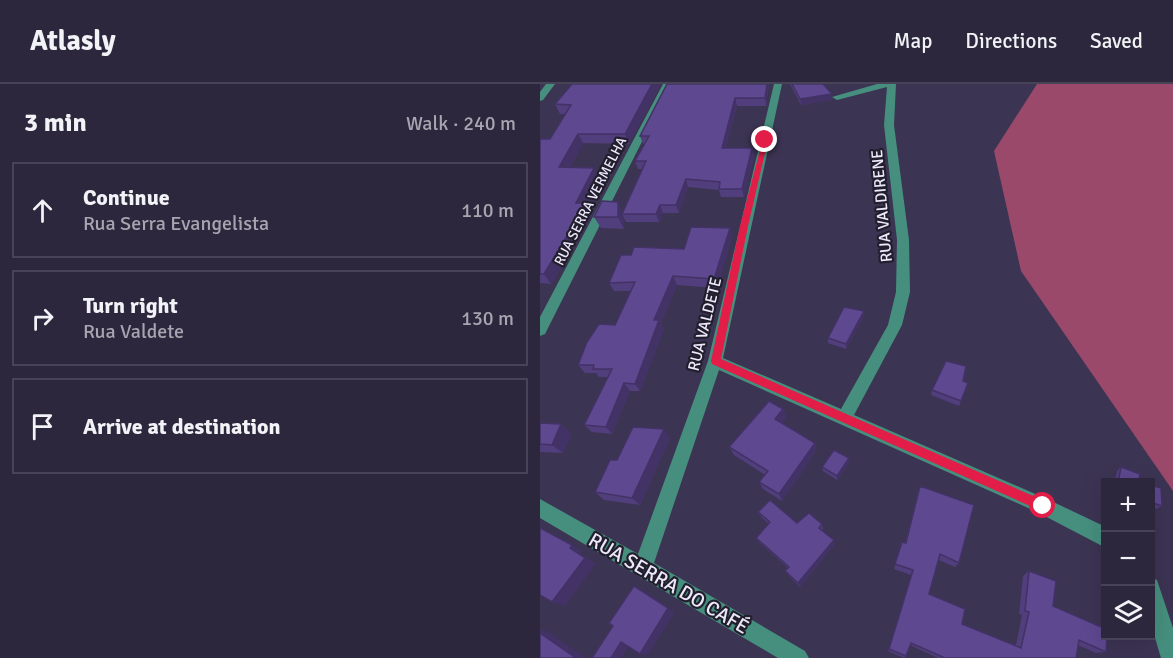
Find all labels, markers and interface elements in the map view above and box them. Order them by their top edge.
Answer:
text: Atlasly [30,24,116,58]
text: Map [894,28,932,54]
text: Directions [965,28,1057,54]
text: Saved [1090,28,1143,54]
text: 3 min [24,107,87,139]
text: Walk · 240 m [406,111,516,136]
route end [751,126,777,152]
street label: RUA SERRA VERMELHA [551,134,630,268]
street label: RUA VALDIRENE [867,149,897,263]
text: Continue [83,184,170,211]
icon: ahead [26,194,59,227]
text: 110 m [461,198,514,223]
text: Rua Serra Evangelista [83,211,269,236]
street label: RUA VALDETE [684,275,726,373]
text: Turn right [83,292,178,319]
icon: right [26,302,59,335]
text: 130 m [461,306,514,331]
text: Rua Valdete [83,319,184,344]
icon: arrive [26,410,59,443]
text: Arrive at destination [83,413,280,440]
map controls [1101,478,1155,640]
button: + [1101,478,1155,532]
route start [1029,492,1055,518]
street label: RUA SERRA DO CAFÉ [584,527,753,640]
button: − [1101,532,1155,586]
button: layers [1101,586,1155,640]

